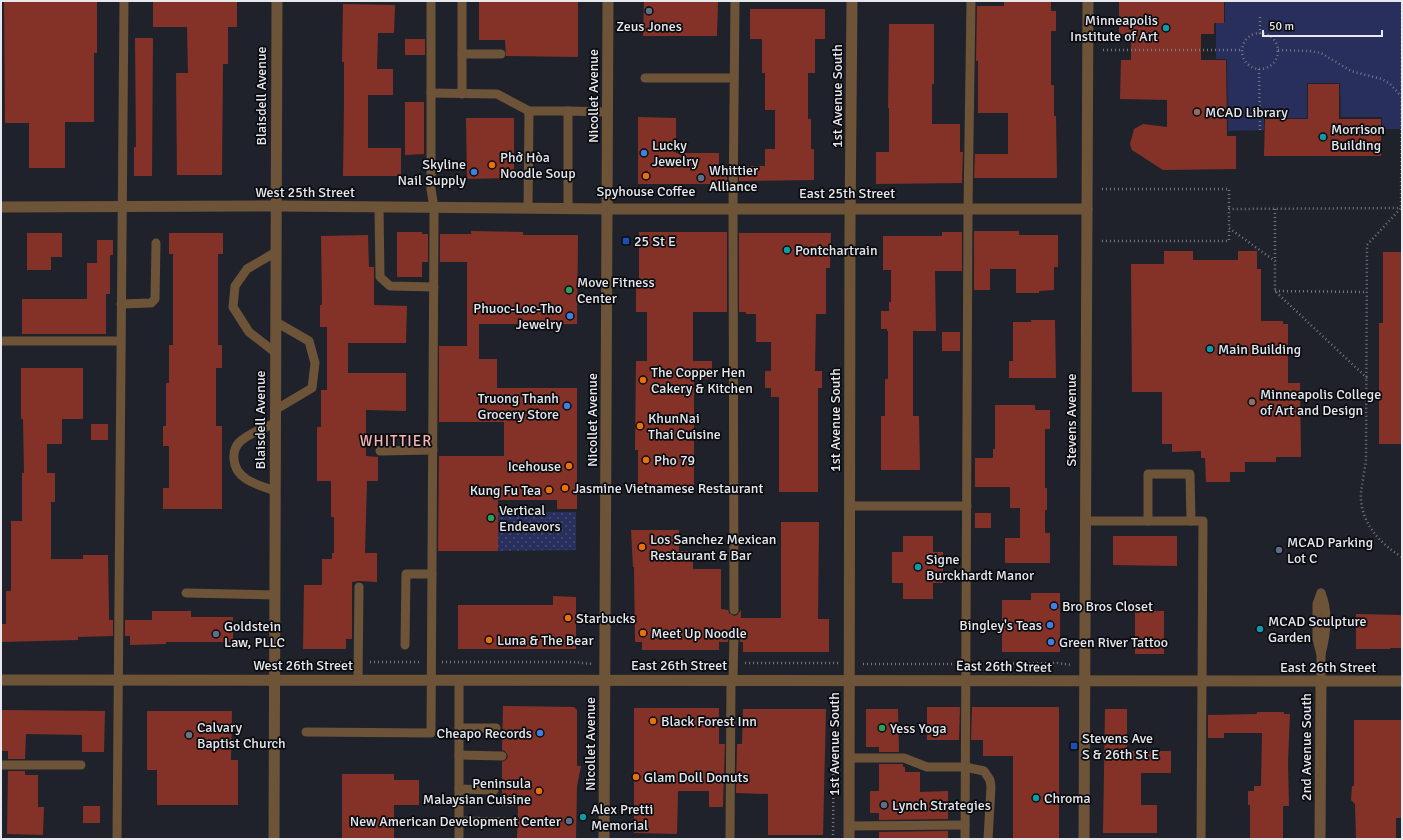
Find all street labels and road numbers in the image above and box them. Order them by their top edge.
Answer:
street label: 1st Avenue South [829,44,846,148]
street label: Blaisdell Avenue [253,46,270,146]
street label: Nicollet Avenue [585,49,602,143]
street label: West 25th Street [255,184,355,201]
street label: East 25th Street [799,185,895,202]
street label: 1st Avenue South [827,368,844,472]
street label: Blaisdell Avenue [252,370,269,470]
street label: Nicollet Avenue [584,373,601,467]
street label: Stevens Avenue [1063,373,1080,467]
street label: West 26th Street [253,657,353,674]
street label: East 26th Street [631,657,727,674]
street label: East 26th Street [956,657,1052,676]
street label: East 26th Street [1280,659,1376,676]
street label: 1st Avenue South [826,692,843,796]
street label: 2nd Avenue South [1298,693,1315,801]
street label: Nicollet Avenue [582,697,599,791]

